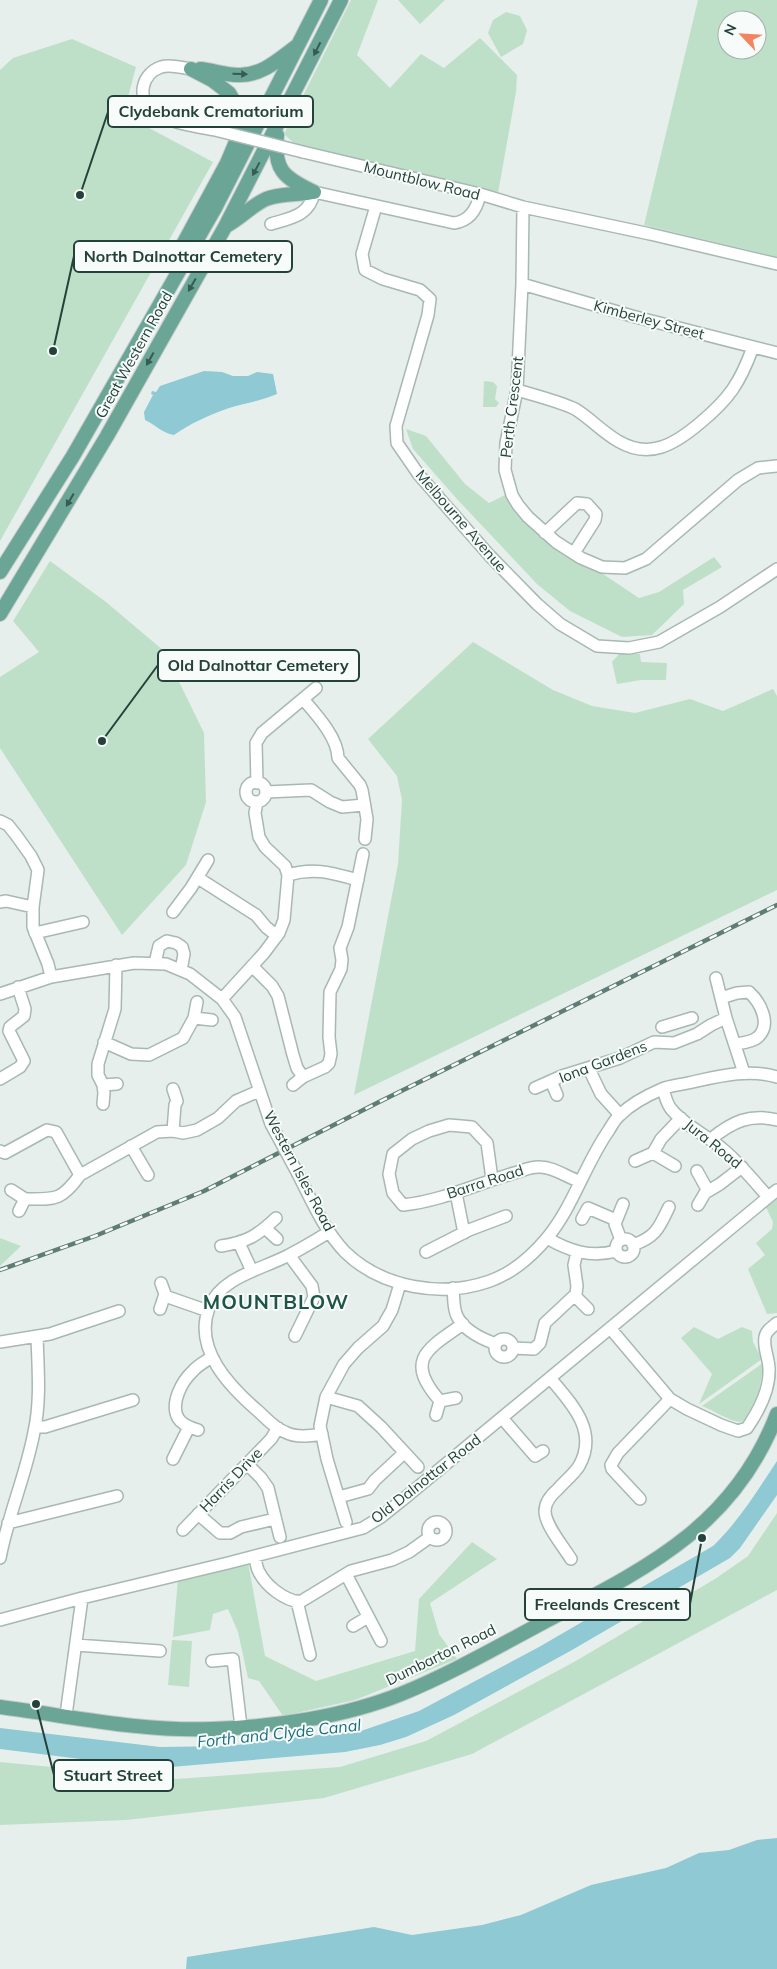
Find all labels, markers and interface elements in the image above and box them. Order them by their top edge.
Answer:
north arrow [717,10,767,60]
text: N [720,21,741,38]
one-way arrow [313,42,321,57]
one-way arrow [232,71,248,79]
callout: Clydebank Crematorium [108,96,313,127]
text: Clydebank Crematorium [118,101,304,121]
street label: Mountblow Road [362,157,482,204]
one-way arrow [252,162,260,176]
callout: North Dalnottar Cemetery [74,241,292,272]
text: North Dalnottar Cemetery [84,246,283,266]
one-way arrow [188,277,196,292]
street label: Great Western Road [91,288,176,422]
street label: Kimberley Street [592,296,707,343]
one-way arrow [146,351,154,366]
street label: Perth Crescent [496,355,527,459]
street label: Melbourne Avenue [412,466,511,576]
one-way arrow [65,494,74,507]
callout: Old Dalnottar Cemetery [158,650,359,681]
text: Old Dalnottar Cemetery [167,655,349,675]
street label: Iona Gardens [556,1036,650,1087]
street label: Western Isles Road [260,1107,339,1234]
street label: Jura Road [681,1115,746,1173]
street label: Barra Road [444,1160,526,1203]
district label: MOUNTBLOW [203,1289,349,1314]
street label: Old Dalnottar Road [367,1430,485,1528]
street label: Harris Drive [195,1443,266,1516]
callout: Freelands Crescent [525,1589,690,1620]
text: Freelands Crescent [534,1594,680,1614]
street label: Dumbarton Road [383,1620,499,1689]
water label: Forth and Clyde Canal [196,1714,362,1752]
callout: Stuart Street [54,1760,173,1791]
text: Stuart Street [64,1765,162,1785]

